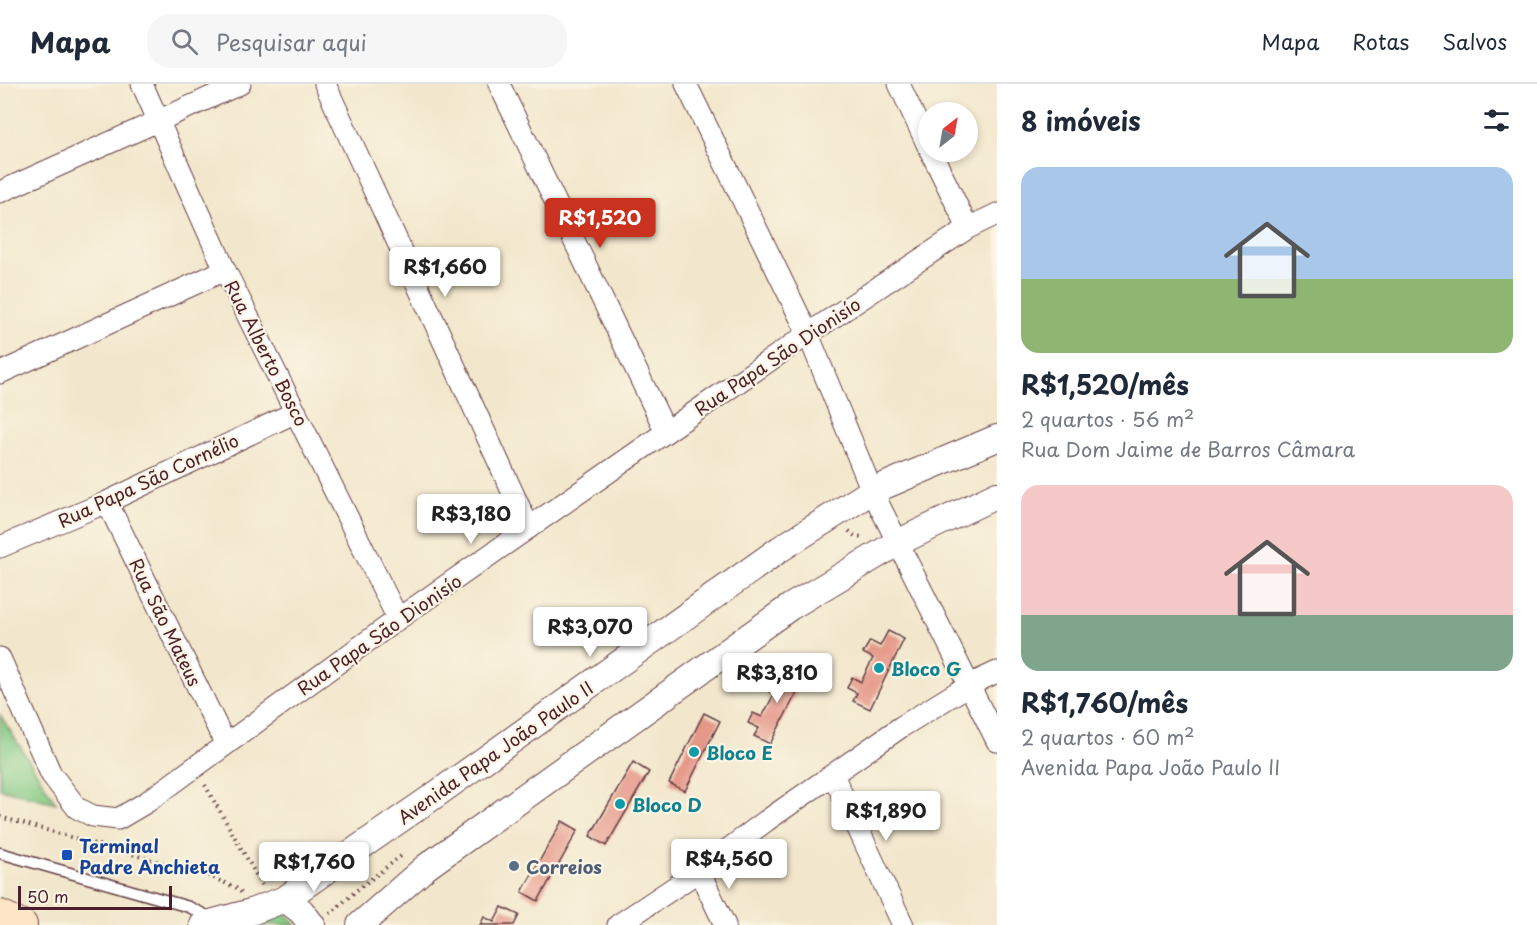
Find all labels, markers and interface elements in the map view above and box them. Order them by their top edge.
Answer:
search box [147,14,567,68]
text: Mapa [30,20,111,63]
icon: search [168,25,201,58]
text: Pesquisar aqui [216,25,367,58]
text: Mapa [1262,25,1319,57]
text: Rotas [1352,25,1409,57]
text: Salvos [1442,25,1507,57]
text: 8 imóveis [1021,101,1141,140]
north arrow [918,102,978,162]
map controls [918,102,978,162]
icon: filters [1480,104,1513,137]
pin: R$1,520 [545,198,655,249]
text: R$1,520 [559,202,641,232]
icon: home [1213,206,1321,314]
pin: R$1,660 [390,247,500,298]
text: R$1,660 [403,251,487,281]
street label: Rua Alberto Bosco [218,275,316,431]
street label: Rua Papa São Dionisío [688,290,866,422]
text: R$1,520/mês [1021,365,1189,404]
text: 2 quartos · 56 m² [1021,404,1194,434]
street label: Rua Papa São Cornélio [53,426,243,534]
text: Rua Dom Jaime de Barros Câmara [1021,434,1355,464]
pin: R$3,180 [416,494,526,545]
text: R$3,180 [431,498,511,528]
icon: home [1213,524,1321,632]
street label: Rua São Mateus [123,553,209,691]
street label: Rua Papa São Dionisío [291,567,467,701]
pin: R$3,070 [535,607,645,658]
text: R$3,070 [547,611,633,641]
pin: R$3,810 [722,653,832,704]
place label: Bloco G [891,655,961,682]
text: R$3,810 [736,657,818,687]
marker: Bloco G [872,661,886,675]
street label: Avenida Papa João Paulo II [392,674,598,830]
text: R$1,760/mês [1021,683,1188,722]
text: 2 quartos · 60 m² [1021,722,1195,752]
place label: Bloco E [706,739,773,766]
marker: Bloco E [687,745,701,759]
text: Avenida Papa João Paulo II [1021,752,1281,782]
place label: Bloco D [632,791,702,818]
pin: R$1,890 [831,791,941,842]
text: R$1,890 [845,795,927,825]
marker: Bloco D [613,797,627,811]
place label: Terminal Padre Anchieta [79,832,220,880]
pin: R$4,560 [674,839,784,890]
pin: R$1,760 [259,842,369,893]
text: R$4,560 [685,843,773,873]
text: R$1,760 [273,846,355,876]
marker: Terminal Padre Anchieta [60,848,74,862]
place label: Correios [526,853,602,880]
marker: Correios [507,859,521,873]
scale bar [18,883,172,910]
text: 50 m [27,884,68,908]

